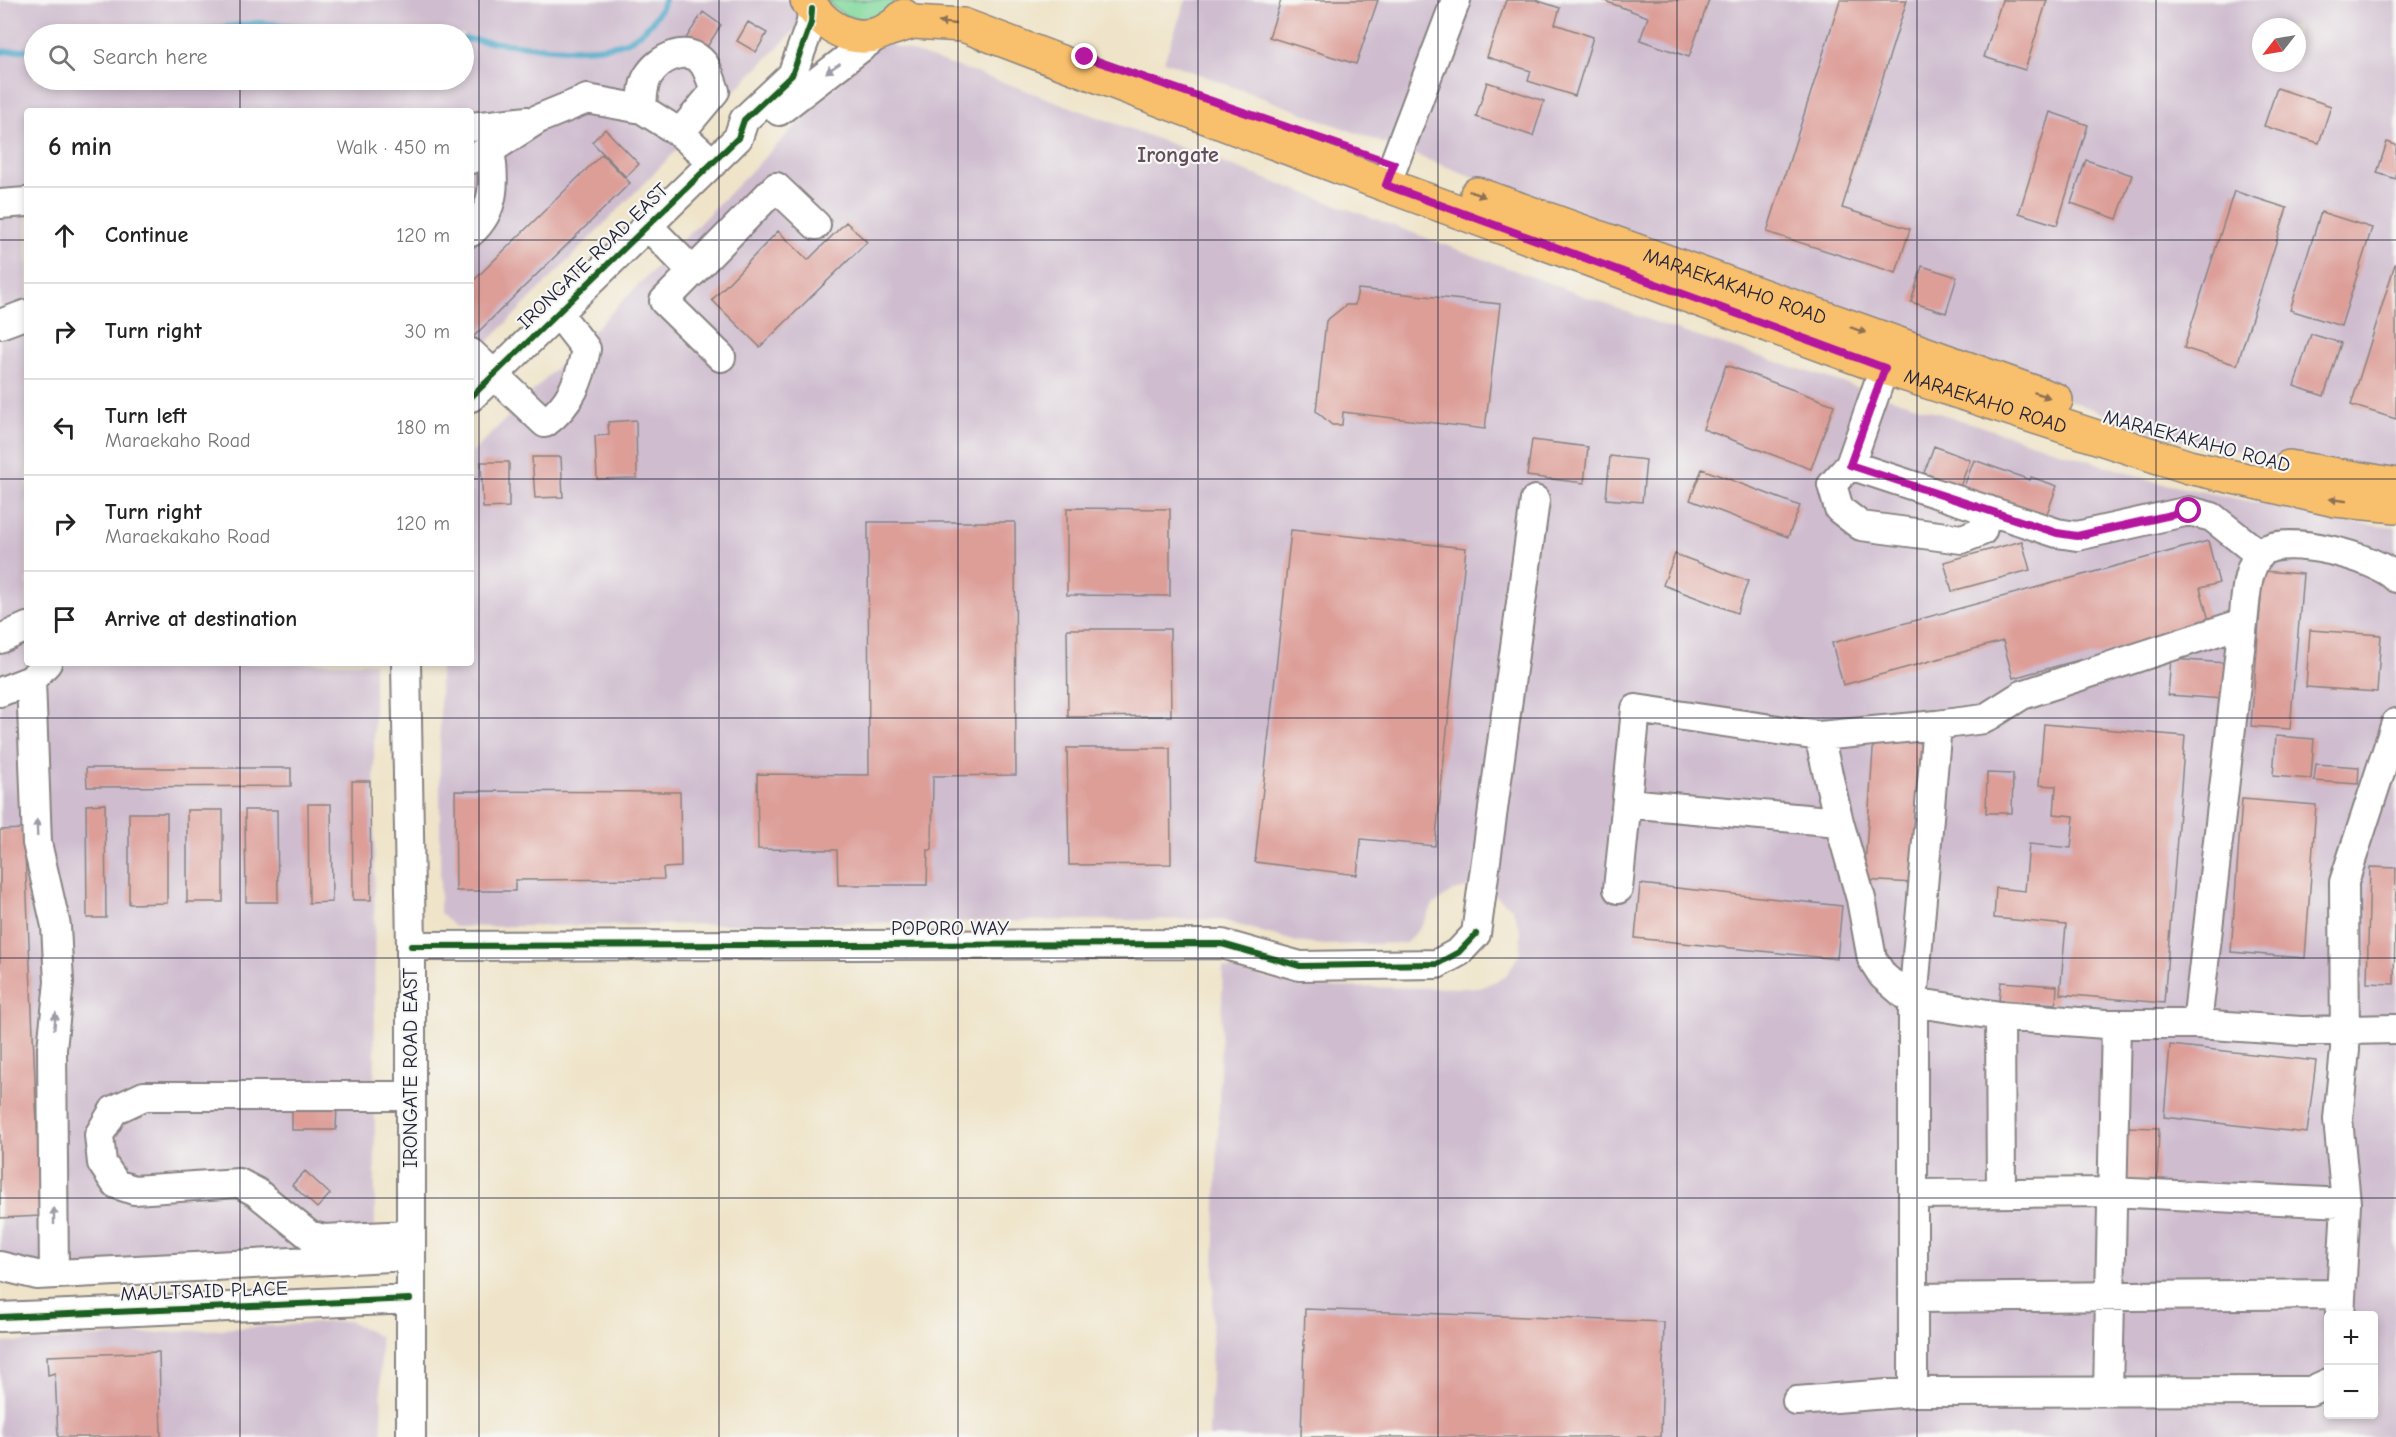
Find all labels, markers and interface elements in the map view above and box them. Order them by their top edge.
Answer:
one-way arrow [938,18,957,28]
north arrow [2252,18,2306,72]
search box [24,24,474,90]
icon: search [45,41,78,74]
route end [1071,43,1097,69]
text: Search here [93,44,208,70]
one-way arrow [825,62,841,74]
text: 6 min [48,132,112,162]
text: Walk · 450 m [337,136,450,159]
district label: Irongate [1137,142,1219,168]
street label: IRONGATE ROAD EAST [513,178,673,334]
one-way arrow [1468,190,1486,200]
icon: ahead [48,219,81,252]
text: Continue [105,222,188,248]
text: 120 m [396,224,450,247]
street label: MARAEKAKAHO ROAD [1641,243,1830,329]
icon: right [48,315,81,348]
text: Turn right [105,318,202,344]
text: 30 m [404,320,450,343]
one-way arrow [1850,326,1868,336]
street label: MARAEKAHO ROAD [1901,364,2070,438]
one-way arrow [2033,391,2051,401]
text: Turn left [105,403,187,429]
street label: MARAEKAKAHO ROAD [2101,405,2293,477]
icon: left [48,411,81,444]
text: 180 m [396,416,450,439]
text: Maraekaho Road [105,429,251,452]
one-way arrow [2328,495,2347,505]
route start [2175,497,2201,523]
text: Turn right [105,499,202,525]
icon: right [48,507,81,540]
text: 120 m [396,512,450,535]
text: Maraekakaho Road [105,525,270,548]
icon: arrive [48,603,81,636]
text: Arrive at destination [105,606,297,632]
one-way arrow [32,819,41,838]
street label: POPORO WAY [891,917,1009,940]
street label: IRONGATE ROAD EAST [399,967,422,1168]
one-way arrow [50,1012,60,1031]
one-way arrow [49,1206,59,1225]
street label: MAULTSAID PLACE [120,1277,288,1305]
map controls [2324,1311,2378,1419]
button: + [2324,1311,2378,1365]
button: − [2324,1365,2378,1419]

